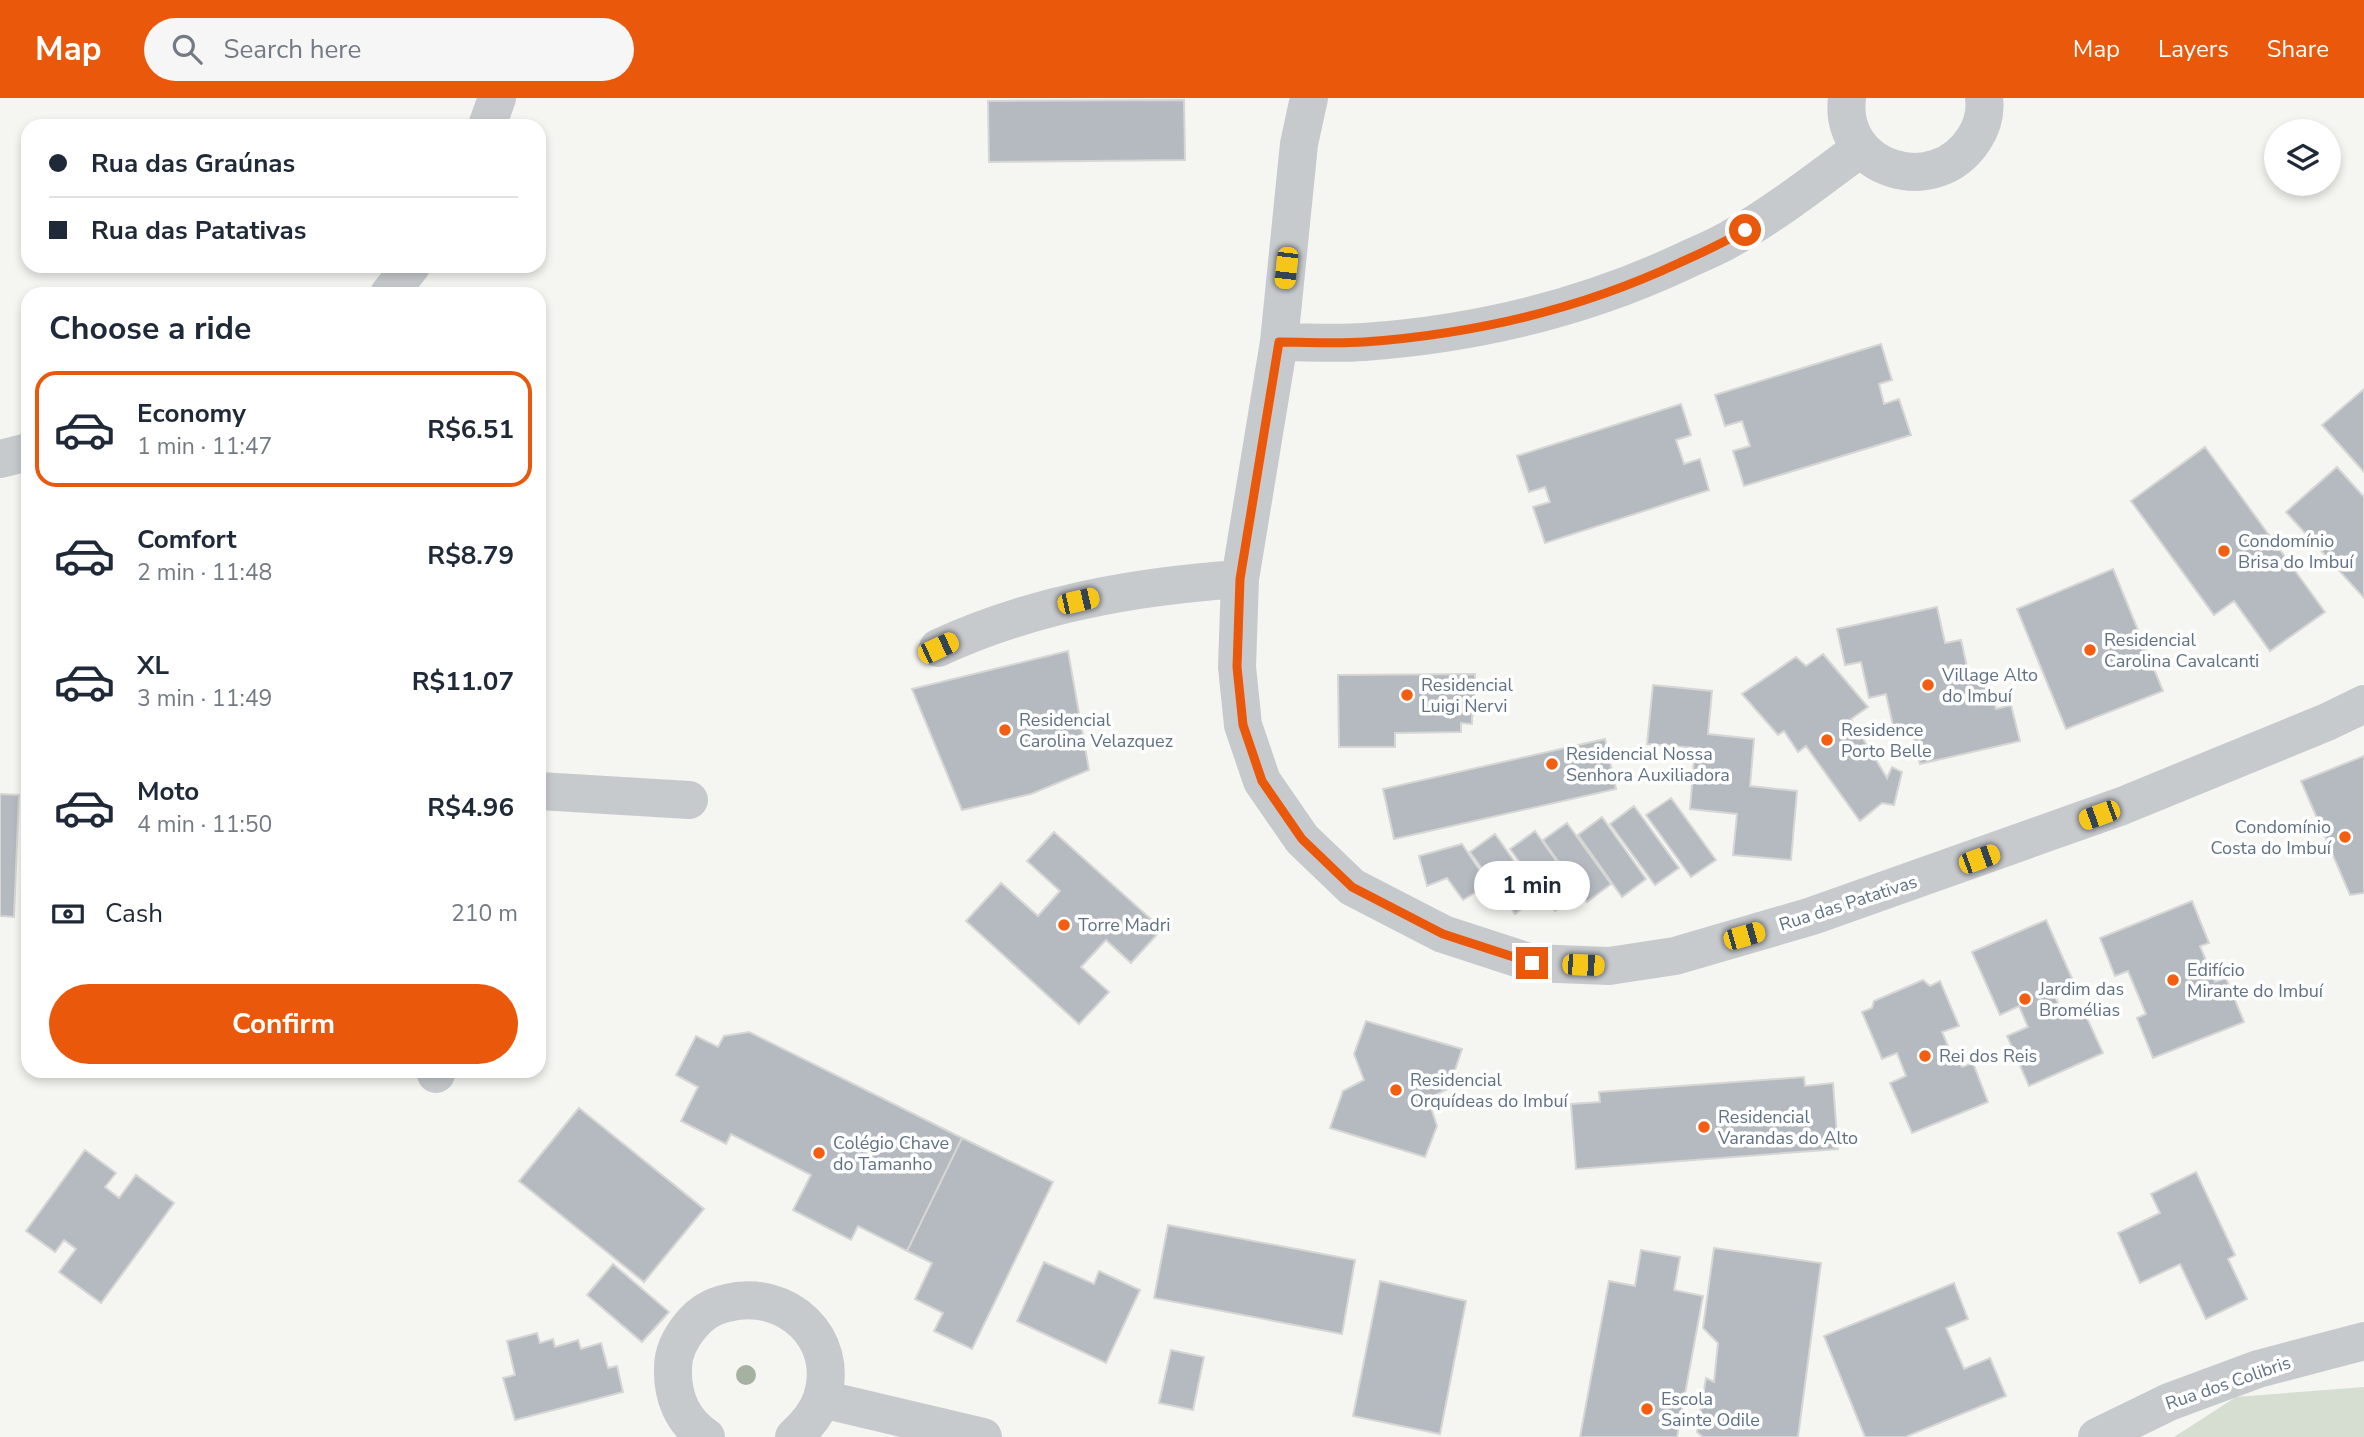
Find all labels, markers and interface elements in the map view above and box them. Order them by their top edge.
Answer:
search box [144,18,634,81]
text: Map [35,27,102,72]
icon: search [168,30,206,68]
text: Search here [224,32,361,67]
text: Map [2073,33,2120,65]
text: Layers [2158,33,2229,65]
text: Share [2267,33,2329,65]
map controls [2264,119,2341,196]
button: layers [2264,119,2341,196]
text: Rua das Graúnas [91,146,295,181]
text: Rua das Patativas [91,213,306,248]
route start [1729,214,1761,246]
car [1274,246,1299,290]
text: Choose a ride [49,307,251,350]
text: Economy [137,396,246,431]
icon: car [53,398,116,461]
text: R$6.51 [427,412,514,447]
text: 1 min · 11:47 [137,431,272,462]
text: Comfort [137,522,237,557]
icon: car [53,524,116,587]
place label: Condomínio Brisa do Imbuí [2238,529,2354,574]
text: R$8.79 [427,538,514,573]
marker: Condomínio Brisa do Imbuí [2216,543,2232,559]
text: 2 min · 11:48 [137,557,272,588]
car [1056,586,1101,616]
place label: Residencial Carolina Cavalcanti [2104,628,2259,673]
car [915,630,962,666]
marker: Residencial Carolina Cavalcanti [2082,642,2098,658]
text: XL [137,648,169,683]
icon: car [53,650,116,713]
place label: Village Alto do Imbuí [1941,663,2038,708]
text: R$11.07 [412,664,514,699]
place label: Residencial Luigi Nervi [1421,673,1514,718]
marker: Village Alto do Imbuí [1920,677,1936,693]
text: 3 min · 11:49 [137,683,272,714]
marker: Residencial Luigi Nervi [1399,687,1415,703]
place label: Residencial Carolina Velazquez [1019,708,1173,753]
place label: Residence Porto Belle [1841,718,1932,763]
marker: Residencial Carolina Velazquez [997,722,1013,738]
marker: Residence Porto Belle [1819,732,1835,748]
place label: Residencial Nossa Senhora Auxiliadora [1566,742,1730,787]
marker: Residencial Nossa Senhora Auxiliadora [1544,756,1560,772]
text: Moto [137,774,199,809]
icon: car [53,776,116,839]
text: R$4.96 [427,790,514,825]
car [2076,798,2123,832]
text: 4 min · 11:50 [137,809,272,840]
place label: Condomínio Costa do Imbuí [2211,815,2332,860]
marker: Condomínio Costa do Imbuí [2337,829,2353,845]
car [1956,842,2003,876]
callout: 1 min [1474,862,1590,910]
street label: Rua das Patativas [1776,869,1920,937]
text: 1 min [1502,870,1562,901]
icon: cash [49,895,87,933]
text: Cash [105,896,163,931]
text: 210 m [451,898,518,929]
place label: Torre Madri [1078,913,1171,937]
marker: Torre Madri [1056,917,1072,933]
car [1721,920,1768,952]
route end [1516,947,1548,979]
car [1562,954,1605,976]
place label: Edifício Mirante do Imbuí [2187,958,2324,1003]
marker: Edifício Mirante do Imbuí [2165,972,2181,988]
place label: Jardim das Bromélias [2038,977,2124,1022]
button: Confirm [49,984,518,1064]
marker: Jardim das Bromélias [2017,991,2033,1007]
place label: Rei dos Reis [1939,1044,2037,1068]
marker: Rei dos Reis [1917,1048,1933,1064]
place label: Residencial Orquídeas do Imbuí [1410,1068,1569,1113]
marker: Residencial Orquídeas do Imbuí [1388,1082,1404,1098]
place label: Residencial Varandas do Alto [1717,1105,1858,1150]
marker: Residencial Varandas do Alto [1696,1119,1712,1135]
place label: Colégio Chave do Tamanho [833,1131,949,1176]
marker: Colégio Chave do Tamanho [811,1145,827,1161]
street label: Rua dos Colibris [2162,1350,2294,1416]
place label: Escola Sainte Odile [1661,1387,1760,1432]
marker: Escola Sainte Odile [1639,1401,1655,1417]

